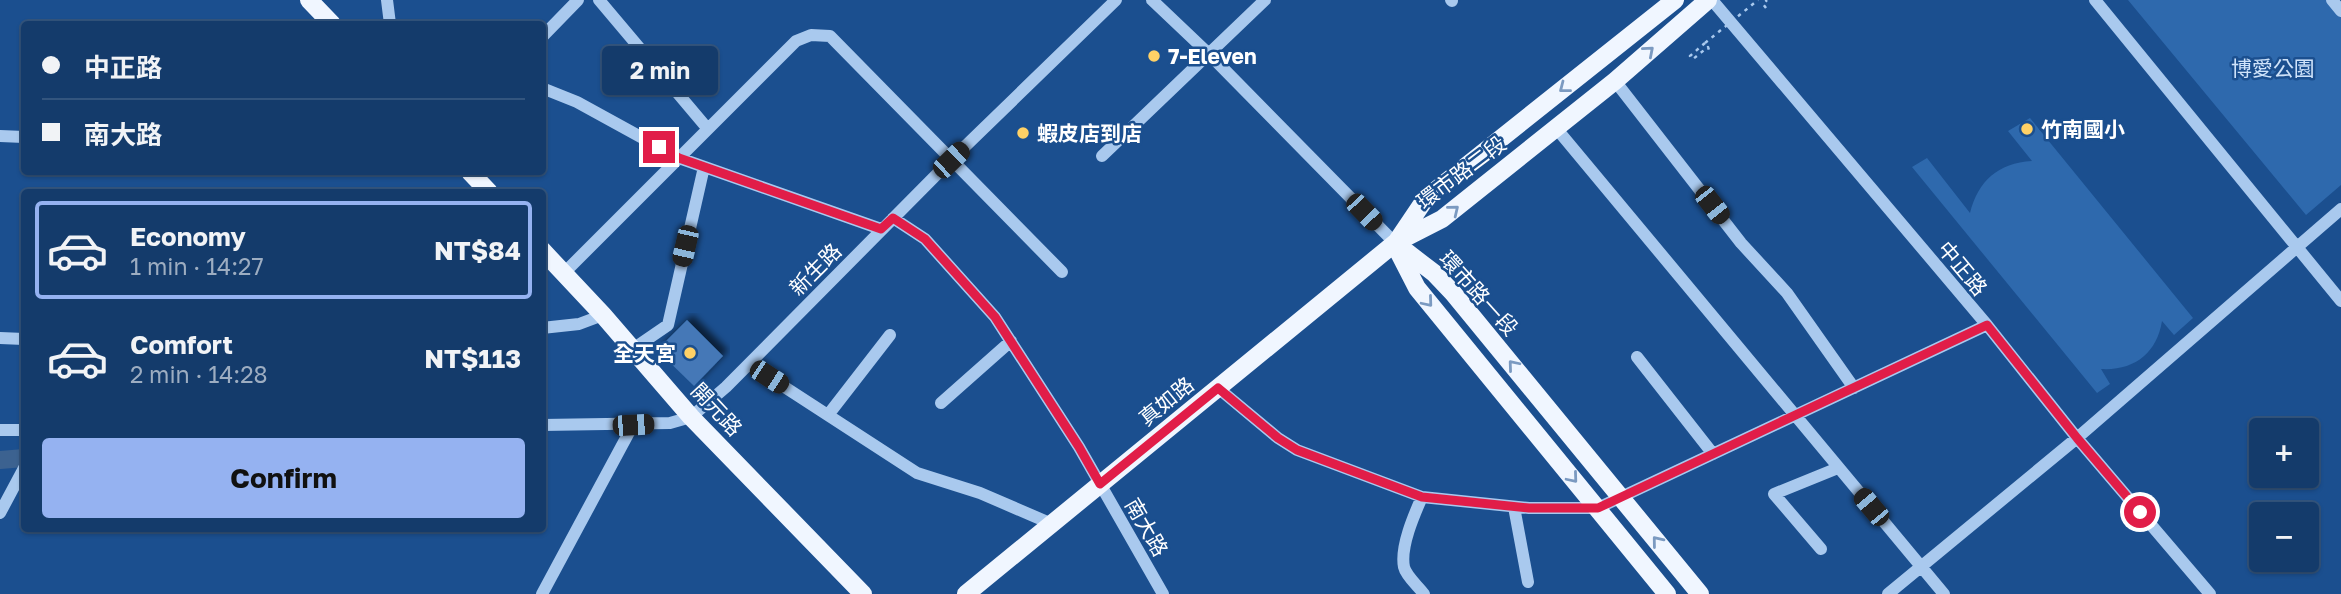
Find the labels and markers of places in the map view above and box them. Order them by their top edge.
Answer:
place label: 7-Eleven [1168,43,1257,69]
marker: 7-Eleven [1146,48,1162,64]
place label: 竹南國小 [2041,116,2125,142]
place label: 蝦皮店到店 [1037,120,1142,146]
marker: 竹南國小 [2019,121,2035,137]
marker: 蝦皮店到店 [1015,125,1031,141]
place label: 全天宮 [613,340,676,366]
marker: 全天宮 [682,345,698,361]

